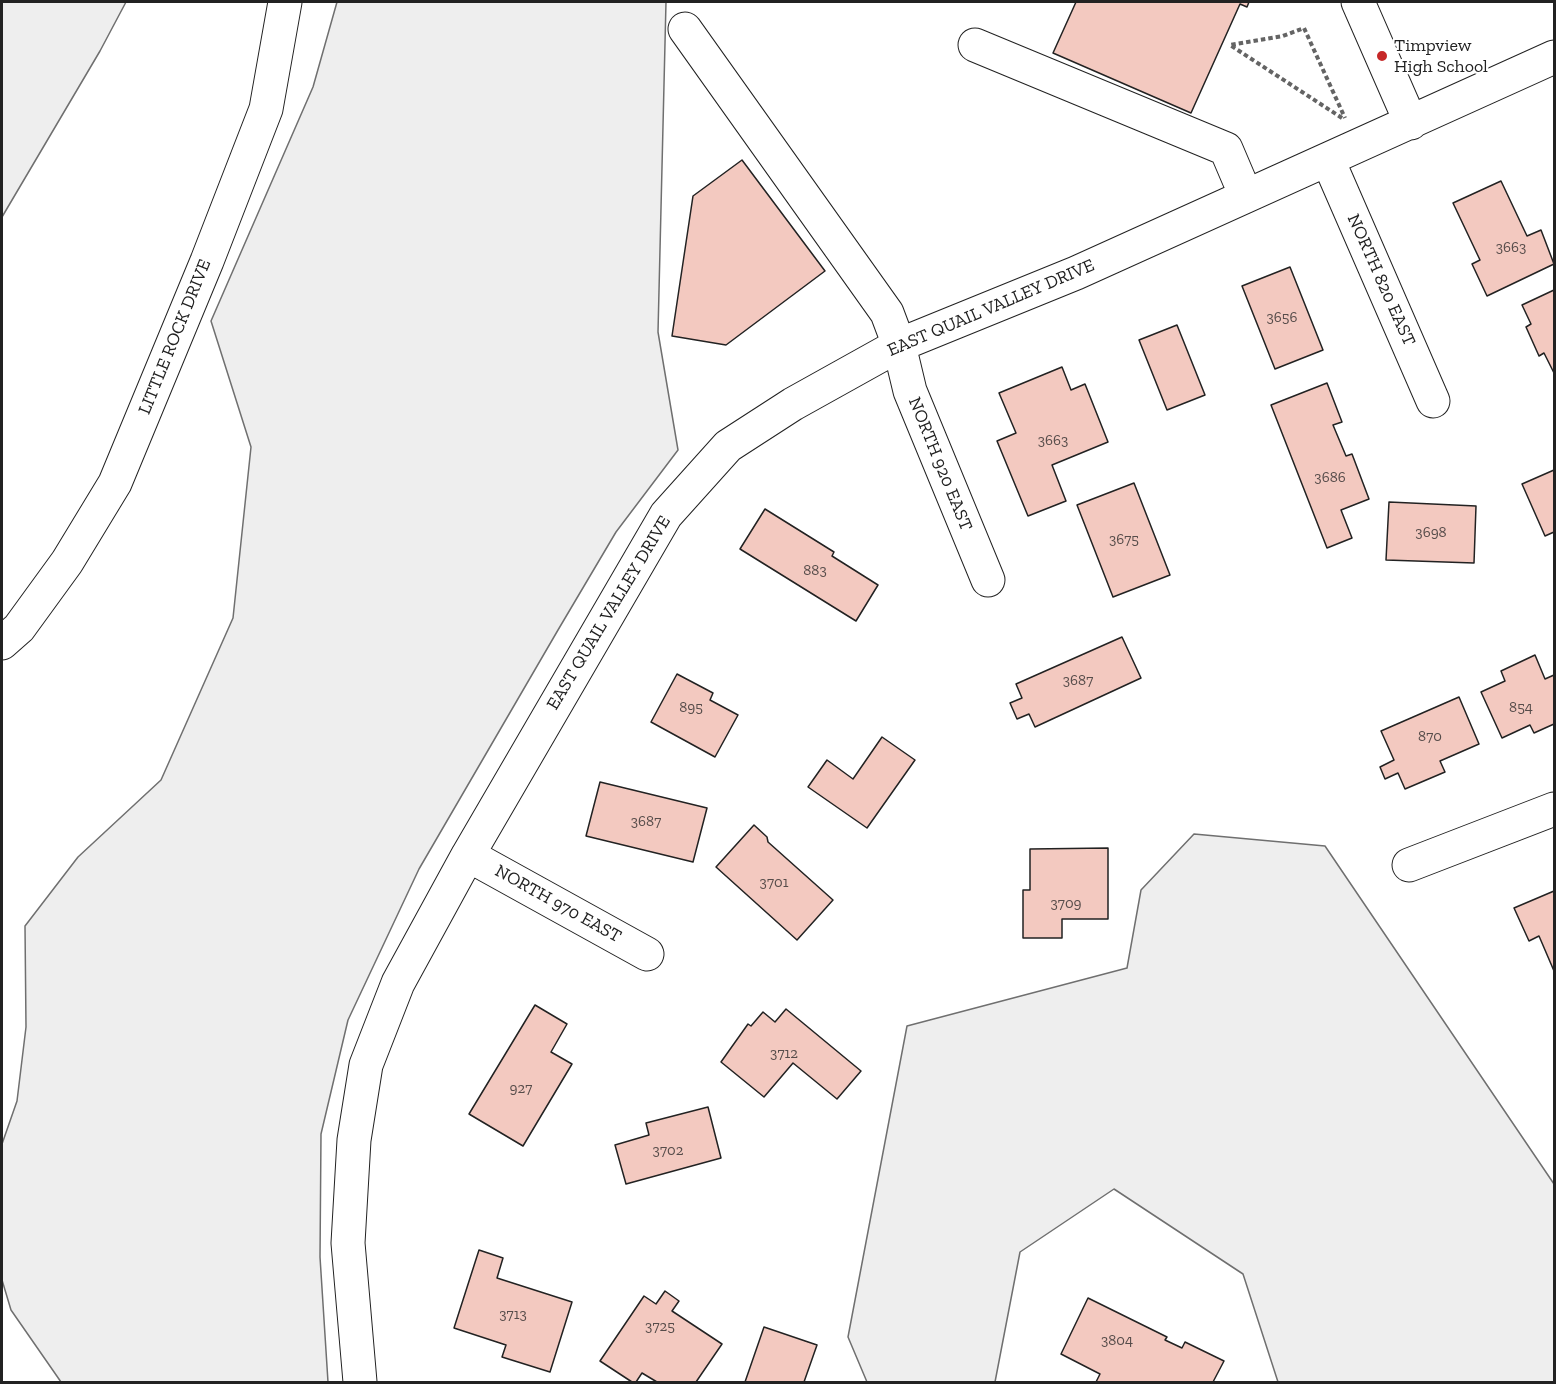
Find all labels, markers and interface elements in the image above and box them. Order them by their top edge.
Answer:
place label: Timpview High School [1394,35,1488,78]
marker: Timpview High School [1375,49,1389,63]
street label: NORTH 820 EAST [1342,211,1420,349]
house number: 3663 [1496,239,1526,257]
street label: EAST QUAIL VALLEY DRIVE [884,255,1098,361]
street label: LITTLE ROCK DRIVE [134,256,216,418]
house number: 3656 [1267,309,1297,327]
street label: NORTH 920 EAST [903,394,977,534]
house number: 3663 [1038,432,1068,450]
house number: 3686 [1314,469,1346,487]
street label: EAST QUAIL VALLEY DRIVE [542,512,676,714]
house number: 3698 [1415,524,1447,542]
house number: 3675 [1109,531,1139,549]
house number: 883 [803,562,827,580]
house number: 3687 [1063,672,1093,690]
house number: 895 [679,699,703,717]
house number: 854 [1509,699,1533,717]
house number: 870 [1418,728,1442,746]
house number: 3687 [631,813,661,831]
street label: NORTH 970 EAST [491,860,625,948]
house number: 3701 [760,874,788,892]
house number: 3709 [1050,895,1082,913]
house number: 3712 [770,1045,798,1063]
house number: 927 [510,1080,532,1098]
house number: 3702 [653,1142,683,1160]
house number: 3713 [499,1306,527,1324]
house number: 3725 [645,1318,675,1336]
house number: 3804 [1101,1332,1133,1350]

